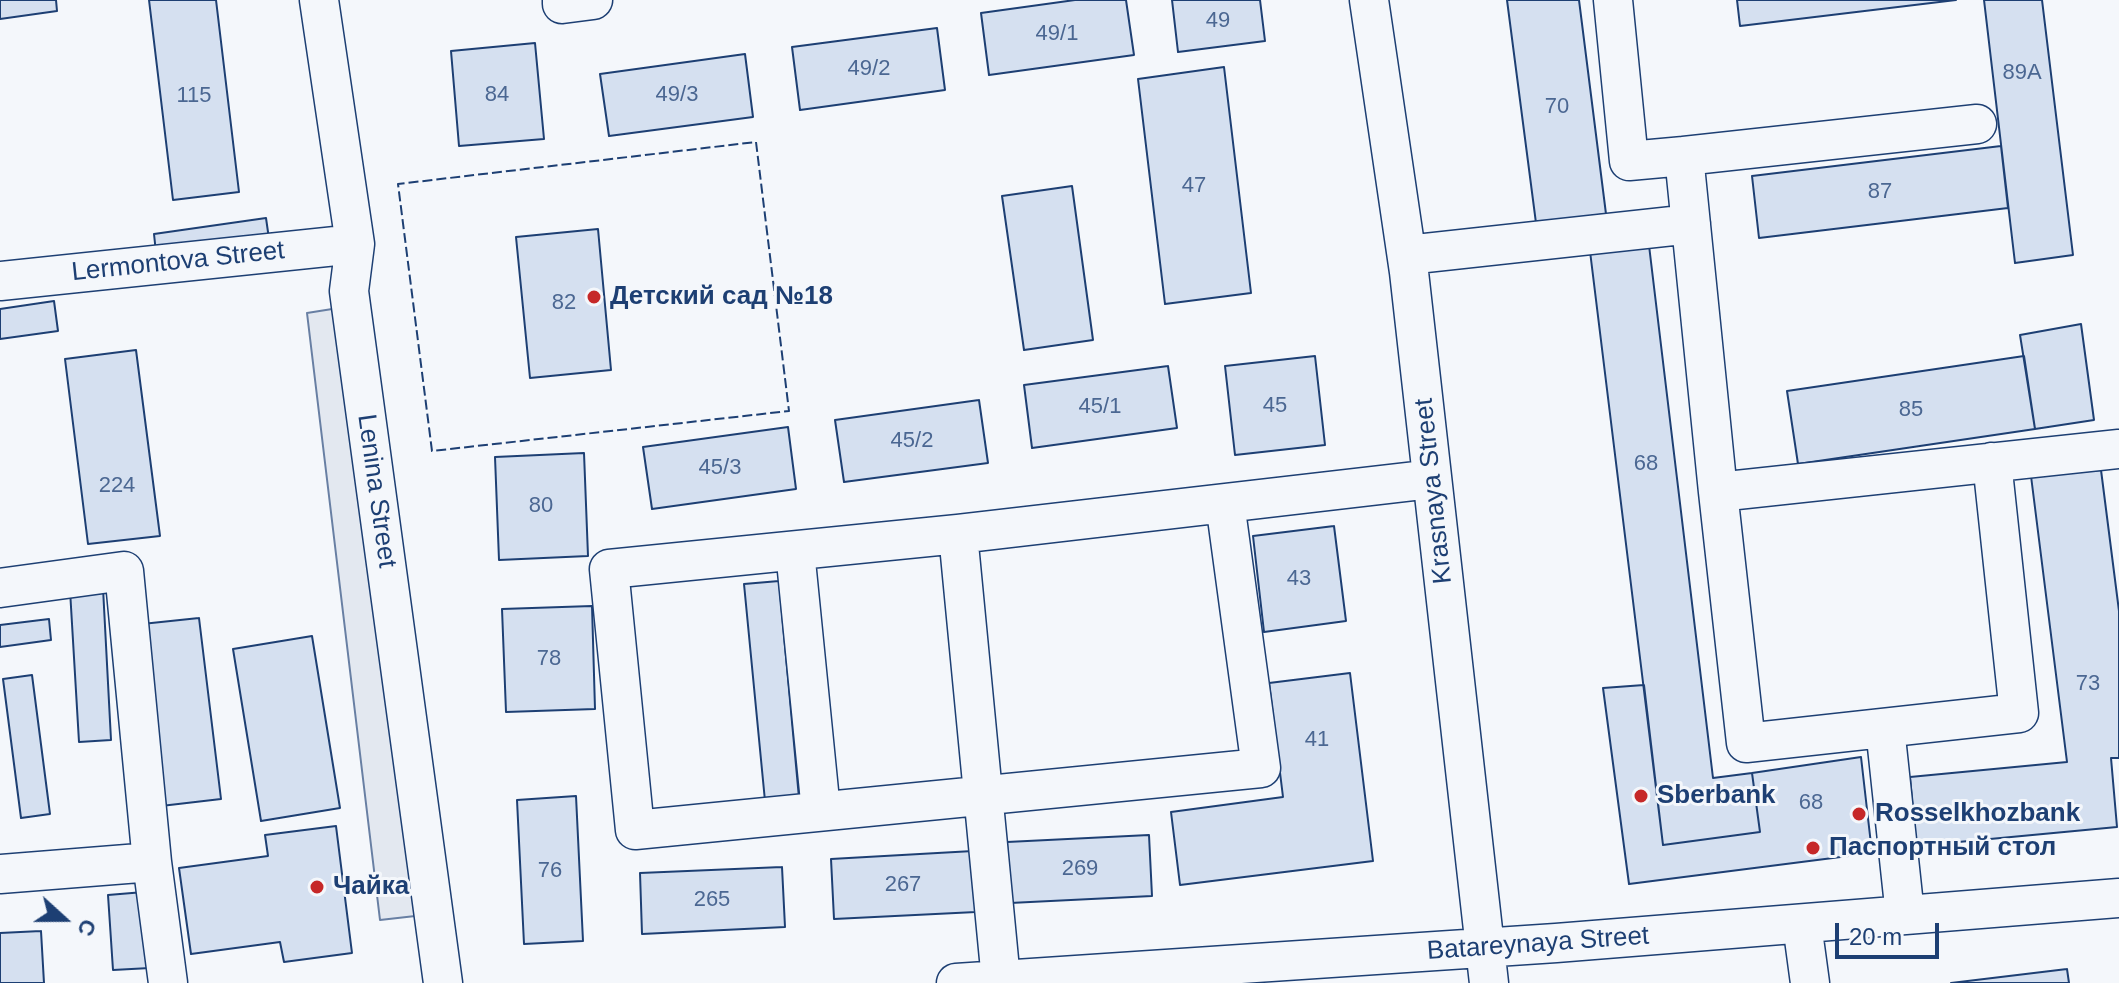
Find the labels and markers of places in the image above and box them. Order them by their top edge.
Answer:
place label: Детский сад №18 [610,281,833,313]
marker: Детский сад №18 [585,288,603,306]
place label: Sberbank [1657,780,1775,812]
marker: Sberbank [1632,787,1650,805]
place label: Rosselkhozbank [1875,798,2080,830]
marker: Rosselkhozbank [1850,805,1868,823]
place label: Паспортный стол [1829,832,2056,864]
marker: Паспортный стол [1804,839,1822,857]
place label: Чайка [333,871,409,903]
marker: Чайка [308,878,326,896]

